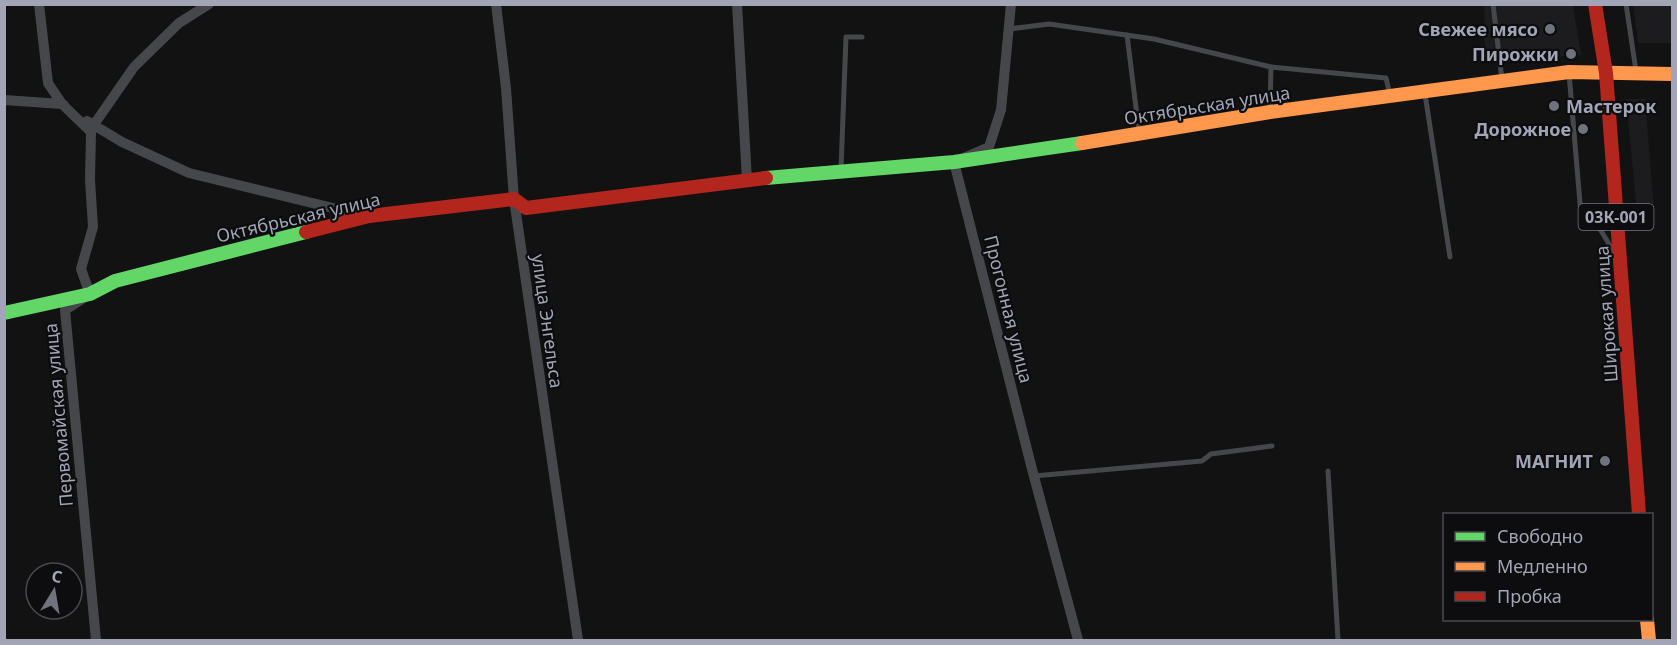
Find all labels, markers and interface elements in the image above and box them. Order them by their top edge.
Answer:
place label: Свежее мясо [1418,17,1538,41]
marker: Свежее мясо [1543,22,1557,36]
place label: Пирожки [1472,42,1559,66]
marker: Пирожки [1564,47,1578,61]
street label: Октябрьская улица [1122,80,1292,130]
place label: Мастерок [1566,94,1656,118]
marker: Мастерок [1547,99,1561,113]
place label: Дорожное [1475,117,1571,141]
marker: Дорожное [1576,122,1590,136]
street label: Октябрьская улица [214,186,382,248]
road number: 03К-001 [1578,204,1654,230]
street label: Прогонная улица [979,233,1039,385]
street label: Широкая улица [1589,245,1623,383]
street label: улица Энгельса [527,252,569,390]
street label: Первомайская улица [38,322,78,508]
place label: МАГНИТ [1515,449,1594,473]
marker: МАГНИТ [1598,454,1612,468]
legend [1443,513,1653,621]
text: Свободно [1497,524,1583,548]
text: Медленно [1497,554,1588,578]
north arrow [24,561,84,621]
text: С [50,564,64,588]
text: Пробка [1497,584,1562,608]

